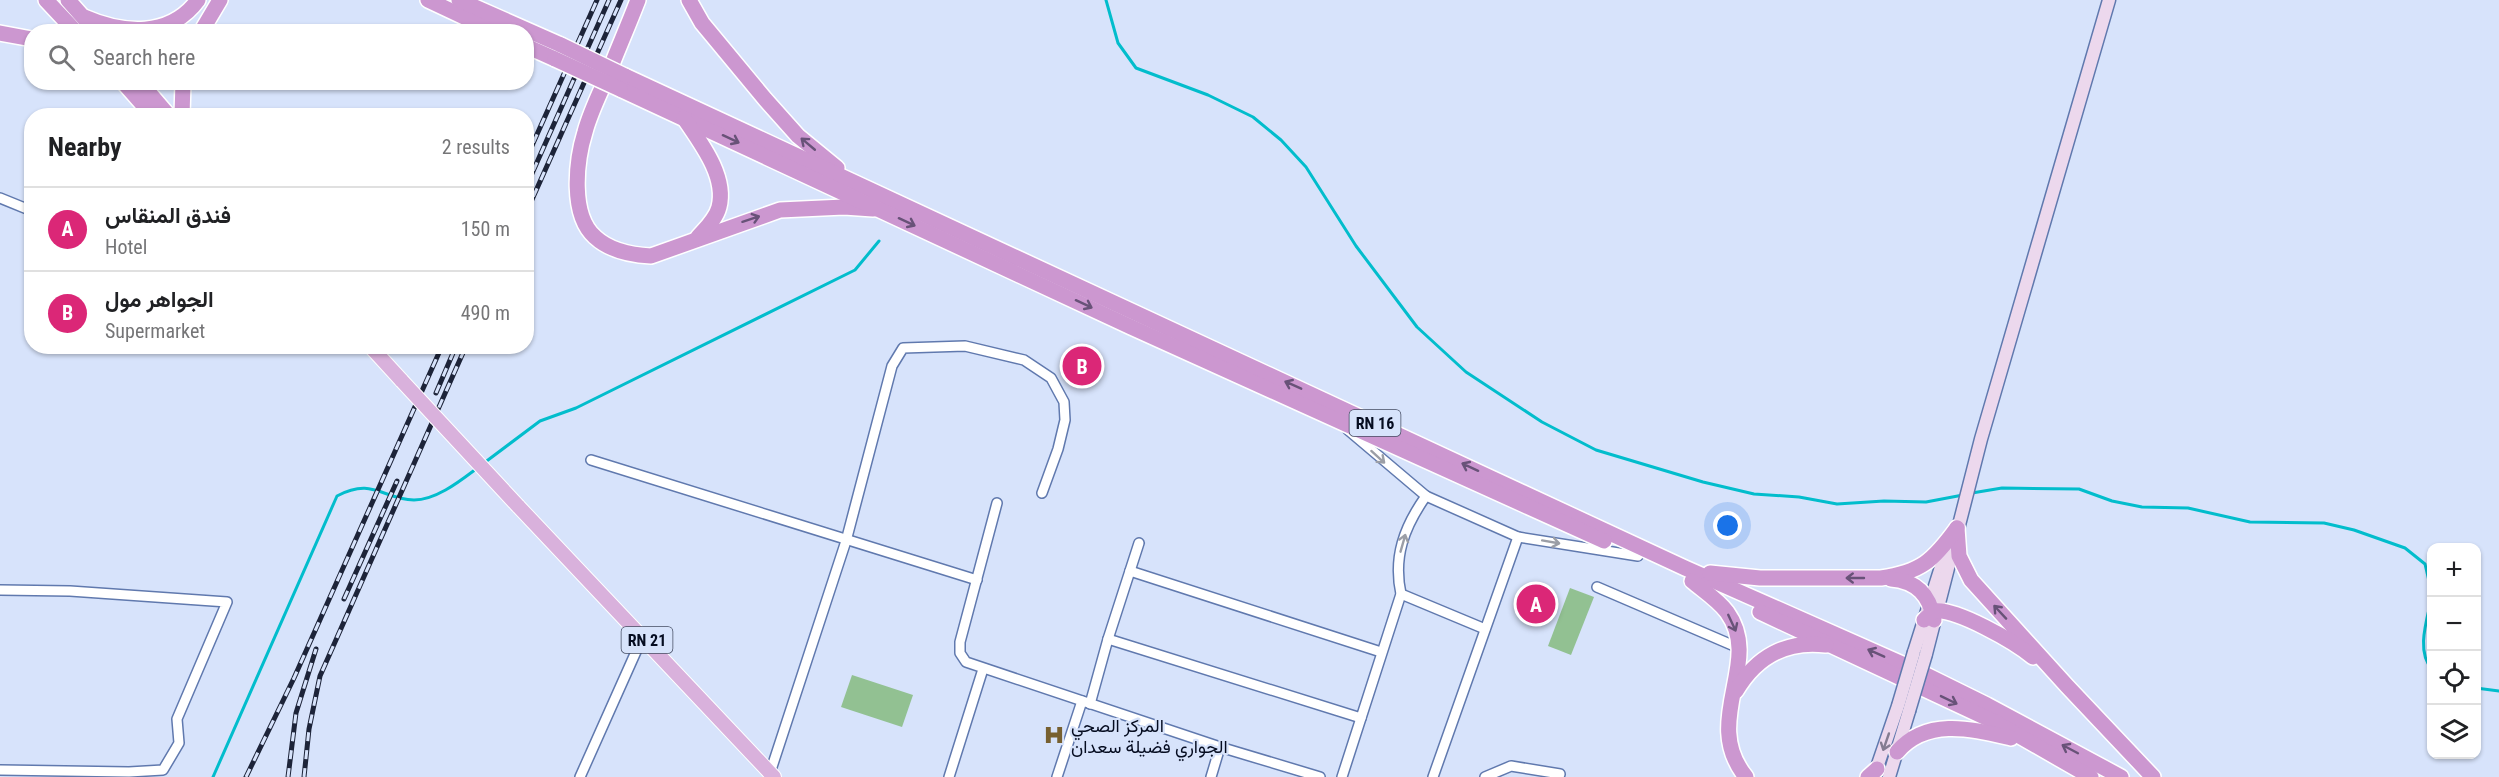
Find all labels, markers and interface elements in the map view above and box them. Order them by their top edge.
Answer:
search box [24,24,534,90]
icon: search [45,41,78,74]
text: Search here [93,45,195,70]
text: Nearby [48,132,122,162]
one-way arrow [721,134,739,146]
text: 2 results [442,135,510,159]
one-way arrow [800,137,816,150]
text: فندق المنقاس [105,203,231,228]
one-way arrow [741,213,760,224]
text: A [62,217,73,241]
text: 150 m [461,217,510,241]
one-way arrow [898,217,916,228]
text: Hotel [105,235,147,259]
text: الجواهر مول [105,287,214,312]
one-way arrow [1075,299,1093,311]
text: B [62,301,73,325]
text: 490 m [461,301,510,325]
text: Supermarket [105,319,205,343]
pin: B [1062,344,1102,388]
one-way arrow [1284,379,1302,390]
road number: RN 16 [1350,410,1400,436]
one-way arrow [1371,450,1386,464]
one-way arrow [1461,460,1479,472]
your location [1713,511,1742,540]
one-way arrow [1397,534,1409,553]
one-way arrow [1540,537,1560,548]
map controls [2427,543,2481,759]
button: + [2427,543,2481,597]
one-way arrow [1845,572,1865,584]
pin: A [1516,582,1556,626]
button: − [2427,597,2481,651]
one-way arrow [1993,604,2007,619]
one-way arrow [1726,613,1738,631]
road number: RN 21 [622,627,672,653]
one-way arrow [1868,646,1886,658]
button: locate [2427,651,2481,705]
one-way arrow [1939,695,1957,707]
button: layers [2427,705,2481,759]
place label: المركز الصحي الجواري فضيلة سعدان [1071,715,1228,762]
hospital icon: المركز الصحي الجواري فضيلة سعدان [1042,723,1066,747]
one-way arrow [1880,732,1891,751]
one-way arrow [2061,743,2079,754]

